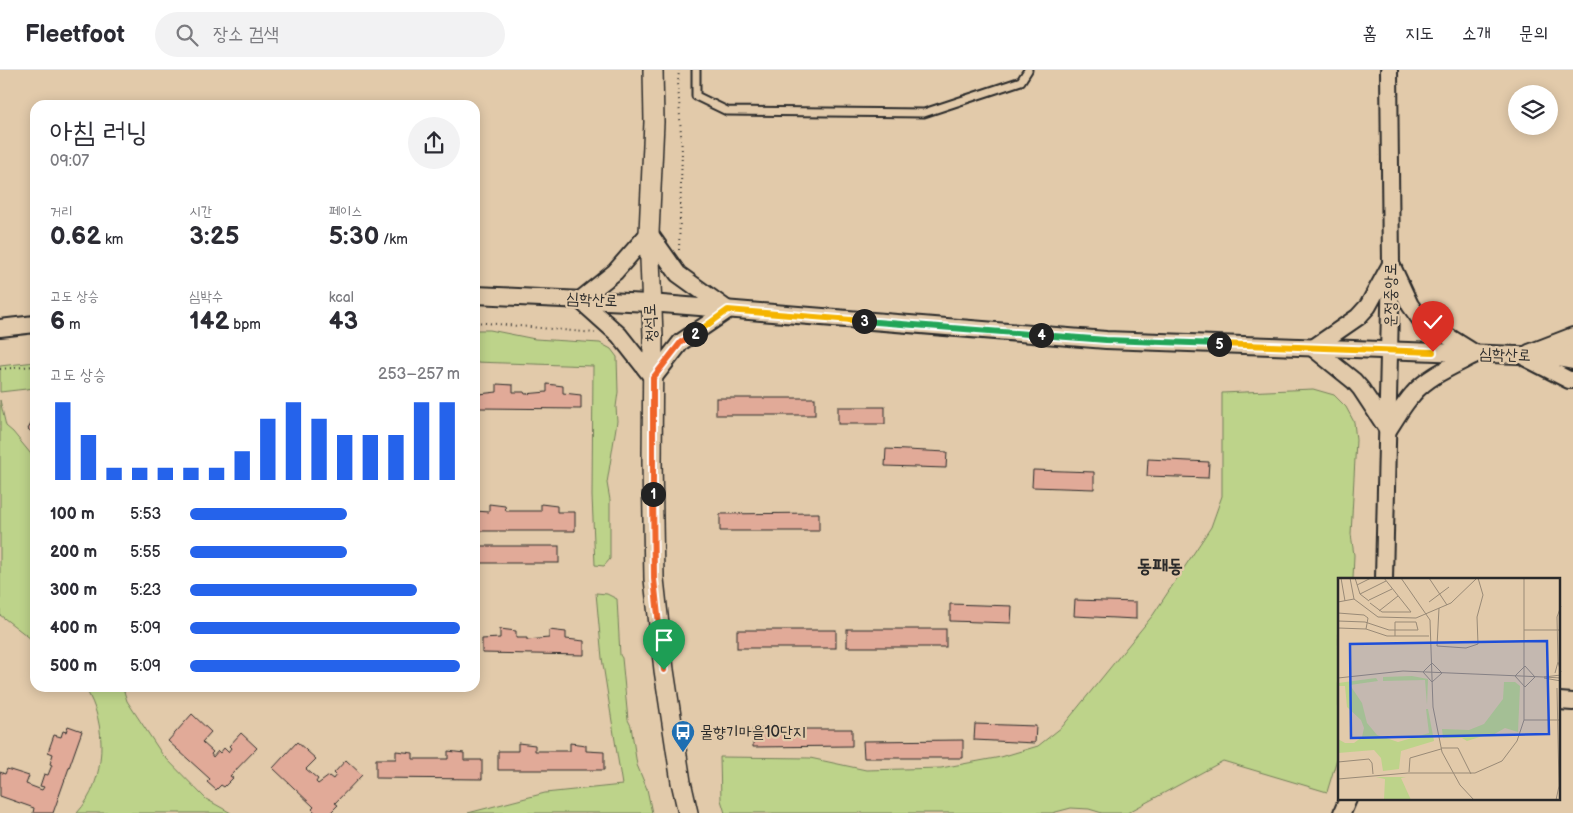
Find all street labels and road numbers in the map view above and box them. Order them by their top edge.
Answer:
street label: 운정중앙로 [1381,263,1401,327]
street label: 심학산로 [566,289,618,311]
street label: 청석로 [641,303,661,343]
street label: 심학산로 [1479,345,1531,365]

